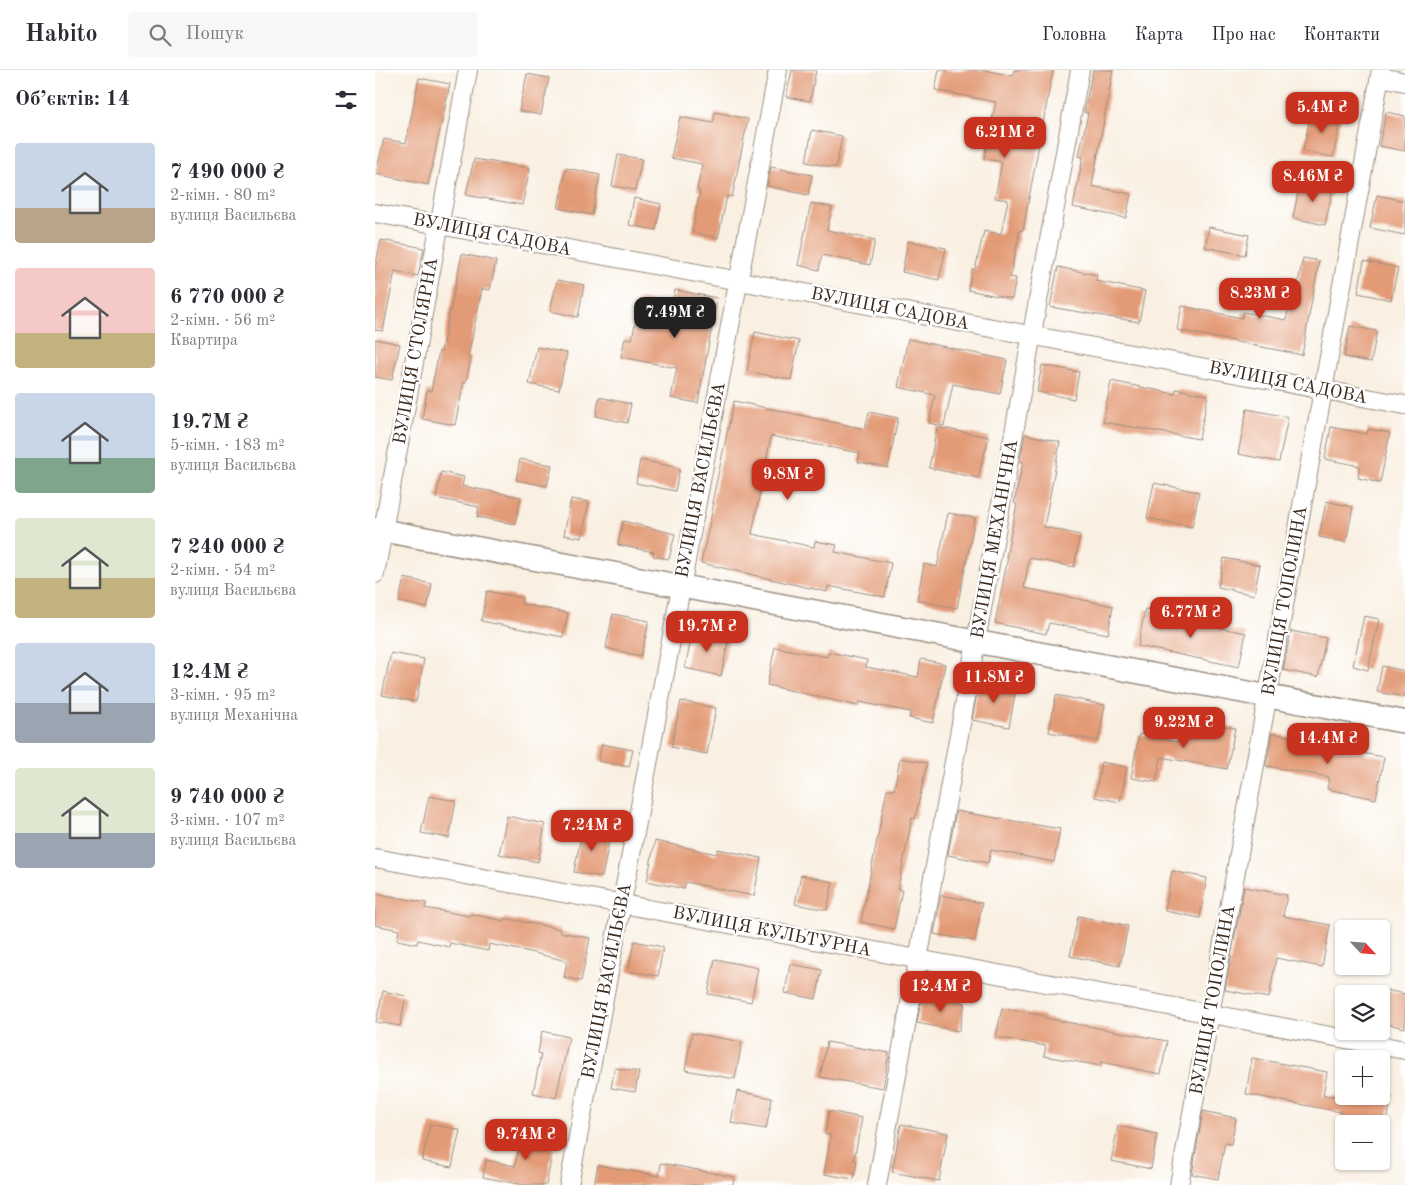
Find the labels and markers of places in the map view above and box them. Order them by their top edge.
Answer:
pin: 5.4M ₴ [1281,92,1363,134]
pin: 6.21M ₴ [959,116,1051,159]
pin: 8.46M ₴ [1267,160,1359,203]
pin: 8.23M ₴ [1214,278,1306,320]
pin: 7.49M ₴ [629,296,721,339]
pin: 9.8M ₴ [747,458,829,501]
pin: 6.77M ₴ [1145,596,1237,639]
pin: 19.7M ₴ [661,610,753,653]
pin: 11.8M ₴ [948,662,1040,704]
pin: 9.22M ₴ [1138,706,1230,749]
pin: 14.4M ₴ [1282,722,1374,765]
pin: 7.24M ₴ [546,810,638,852]
pin: 12.4M ₴ [895,970,987,1013]
pin: 9.74M ₴ [480,1118,572,1161]

